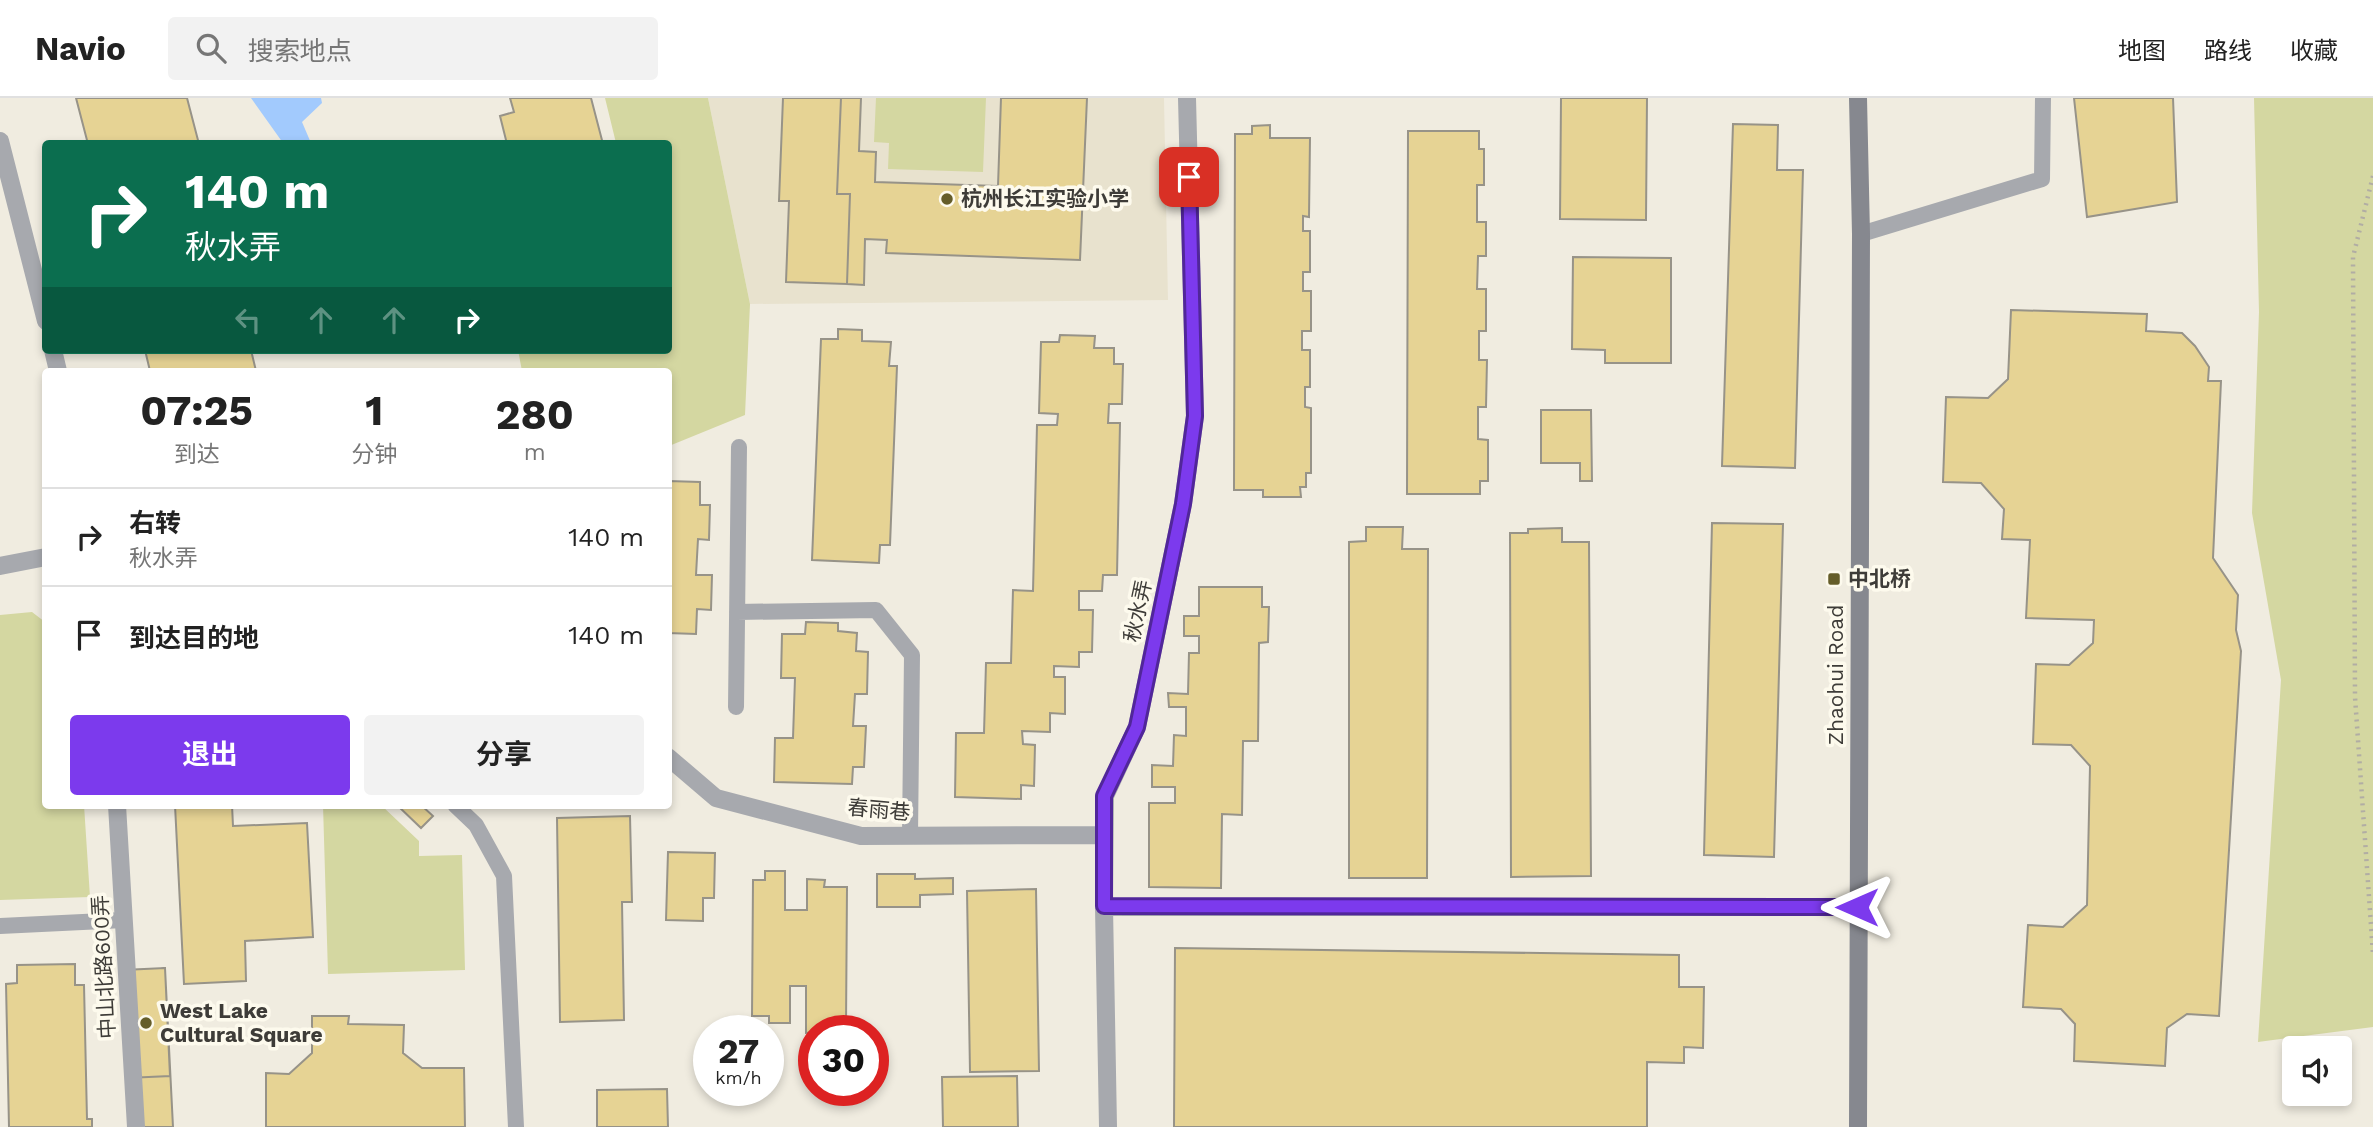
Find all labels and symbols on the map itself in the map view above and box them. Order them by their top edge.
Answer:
pin [1159,147,1219,207]
place label: 杭州长江实验小学 [961,186,1129,211]
marker: 杭州长江实验小学 [939,191,955,207]
place label: 中北桥 [1848,566,1911,591]
marker: 中北桥 [1826,571,1842,587]
street label: 秋水弄 [1119,577,1156,644]
street label: Zhaohui Road [1823,605,1848,745]
street label: 春雨巷 [847,794,912,825]
position arrow [1820,870,1894,944]
street label: 中山北路600弄 [87,895,120,1040]
place label: West Lake Cultural Square [160,998,323,1047]
marker: West Lake Cultural Square [138,1015,154,1031]
speed limit sign: 30 [798,1015,889,1106]

